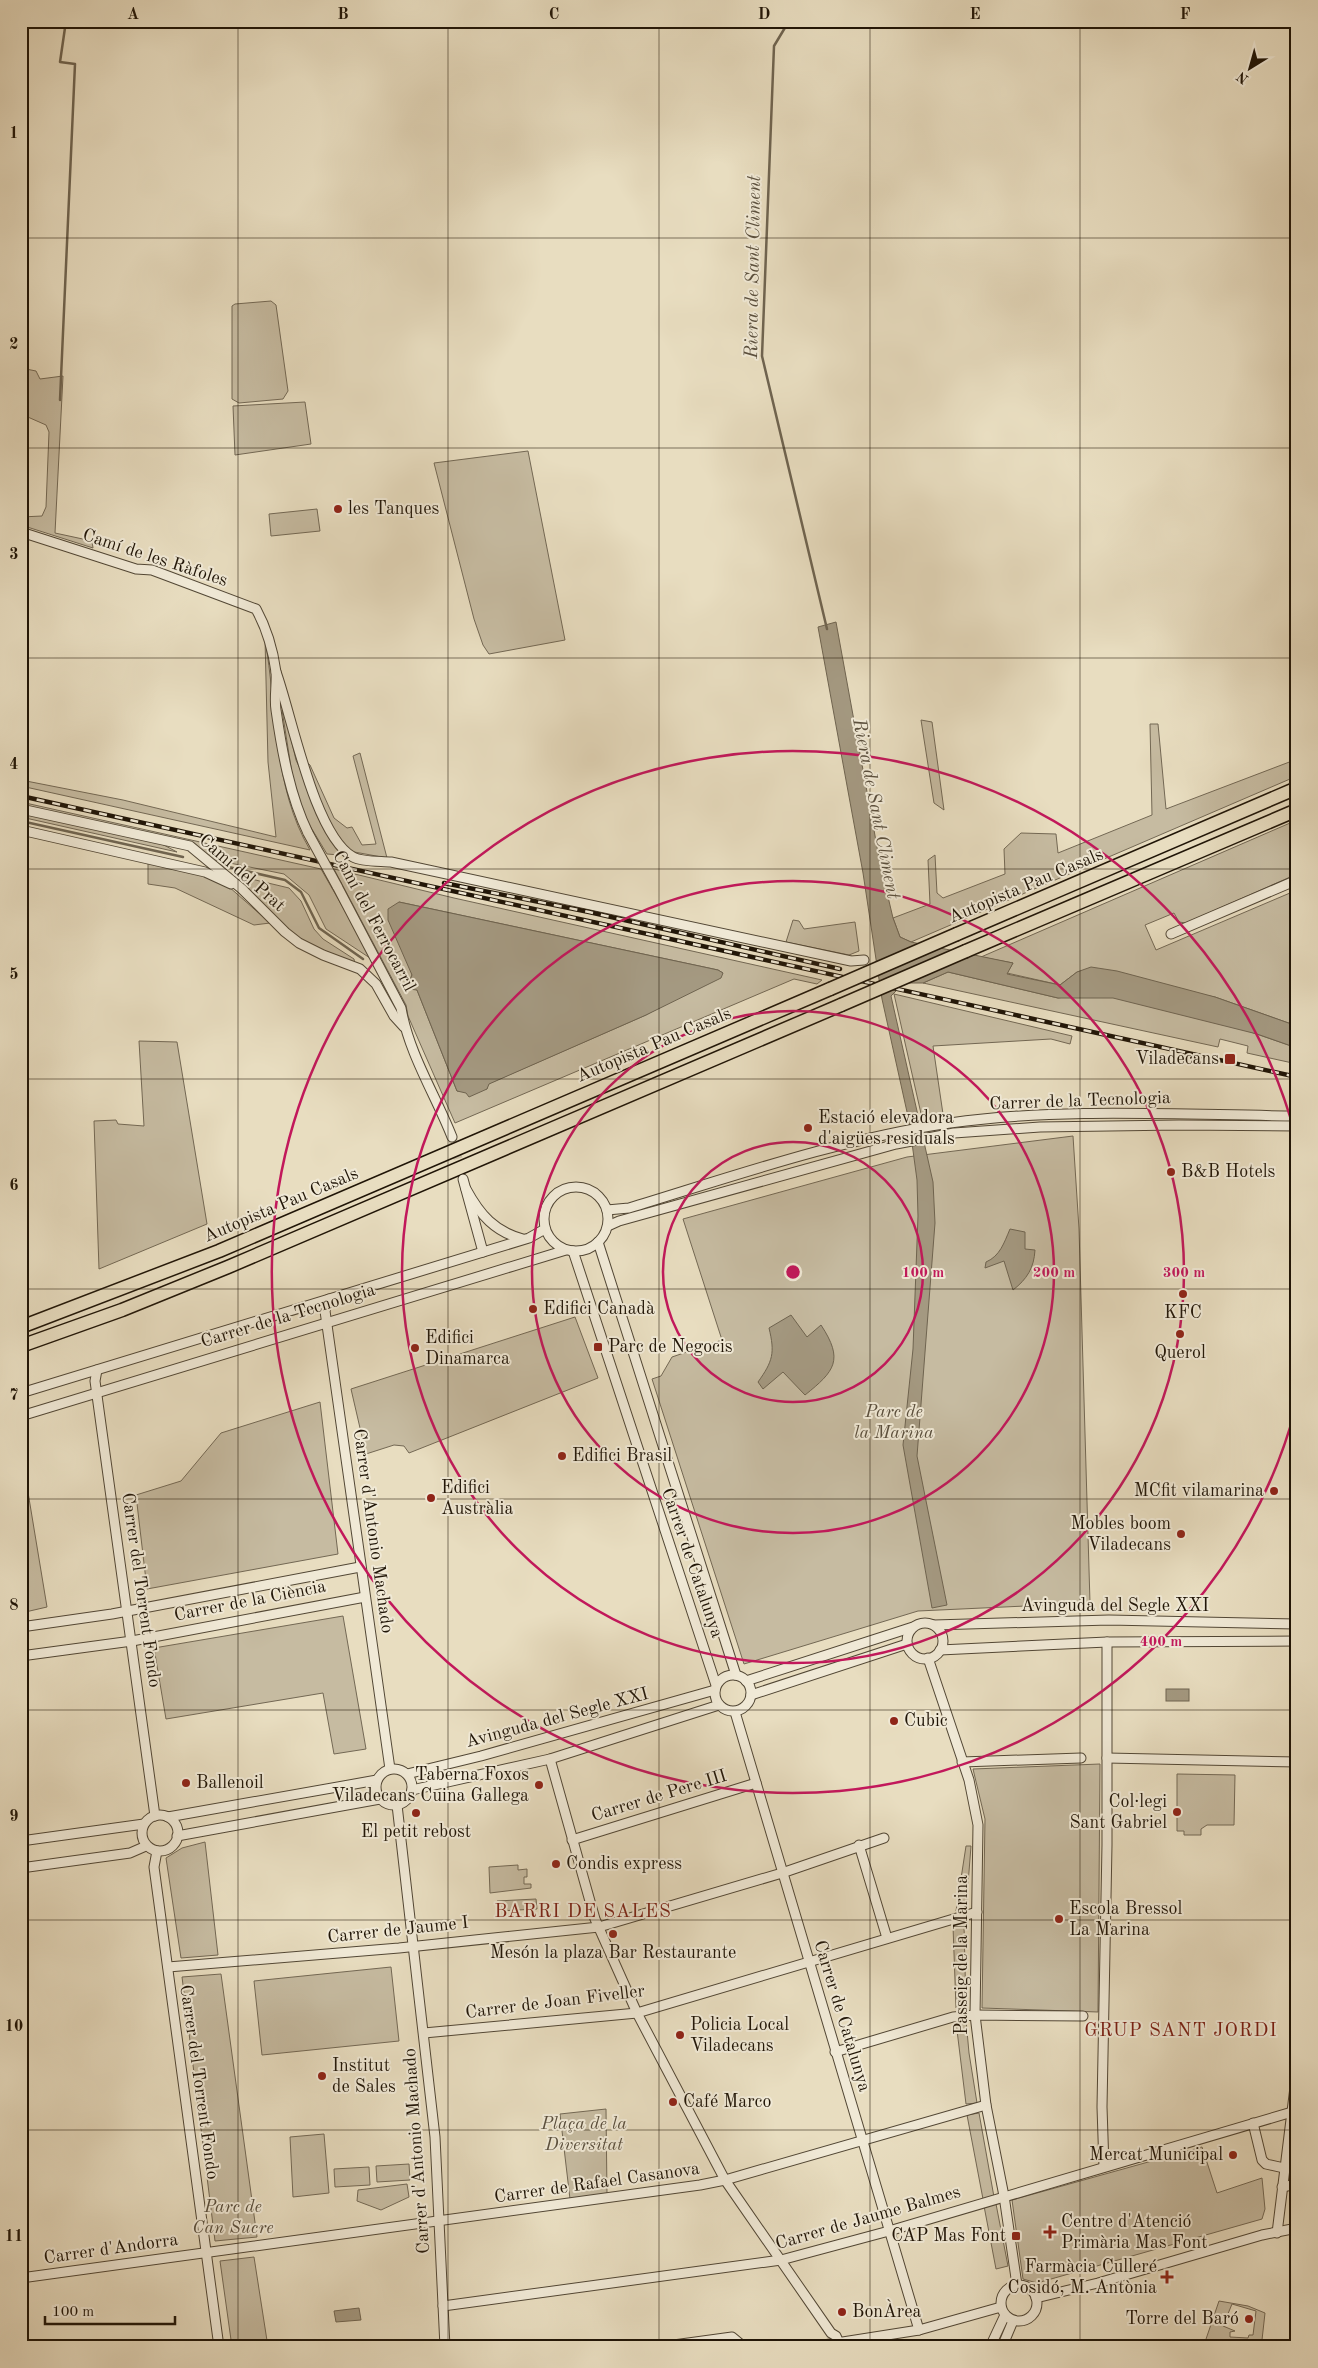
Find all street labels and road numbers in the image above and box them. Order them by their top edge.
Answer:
street label: Camí de les Ràfoles [80,526,230,590]
street label: Camí del Prat [196,831,288,915]
street label: Autopista Pau Casals [946,845,1106,927]
street label: Camí del Ferrocarril [329,848,419,995]
street label: Autopista Pau Casals [574,1004,734,1086]
street label: Carrer de la Tecnologia [989,1089,1171,1113]
street label: Autopista Pau Casals [201,1164,361,1246]
street label: Carrer de la Tecnologia [199,1281,378,1351]
street label: Carrer d'Antonio Machado [350,1428,396,1634]
street label: Carrer de Catalunya [658,1486,726,1640]
street label: Carrer del Torrent Fondo [118,1491,164,1689]
street label: Carrer de la Ciència [172,1577,328,1625]
street label: Avinguda del Segle XXI [1021,1597,1209,1615]
street label: Avinguda del Segle XXI [464,1685,650,1751]
street label: Carrer de Pere III [589,1767,729,1825]
street label: Passeig de la Marina [953,1875,971,2035]
street label: Carrer de Jaume I [326,1914,470,1946]
street label: Carrer de Catalunya [810,1938,874,2094]
street label: Carrer de Joan Fiveller [464,1982,646,2022]
street label: Carrer del Torrent Fondo [176,1983,222,2181]
street label: Carrer d'Antonio Machado [401,2047,433,2254]
street label: Carrer de Rafael Casanova [493,2160,701,2206]
street label: Carrer de Jaume Balmes [773,2183,963,2253]
street label: Carrer d'Andorra [43,2231,179,2267]

